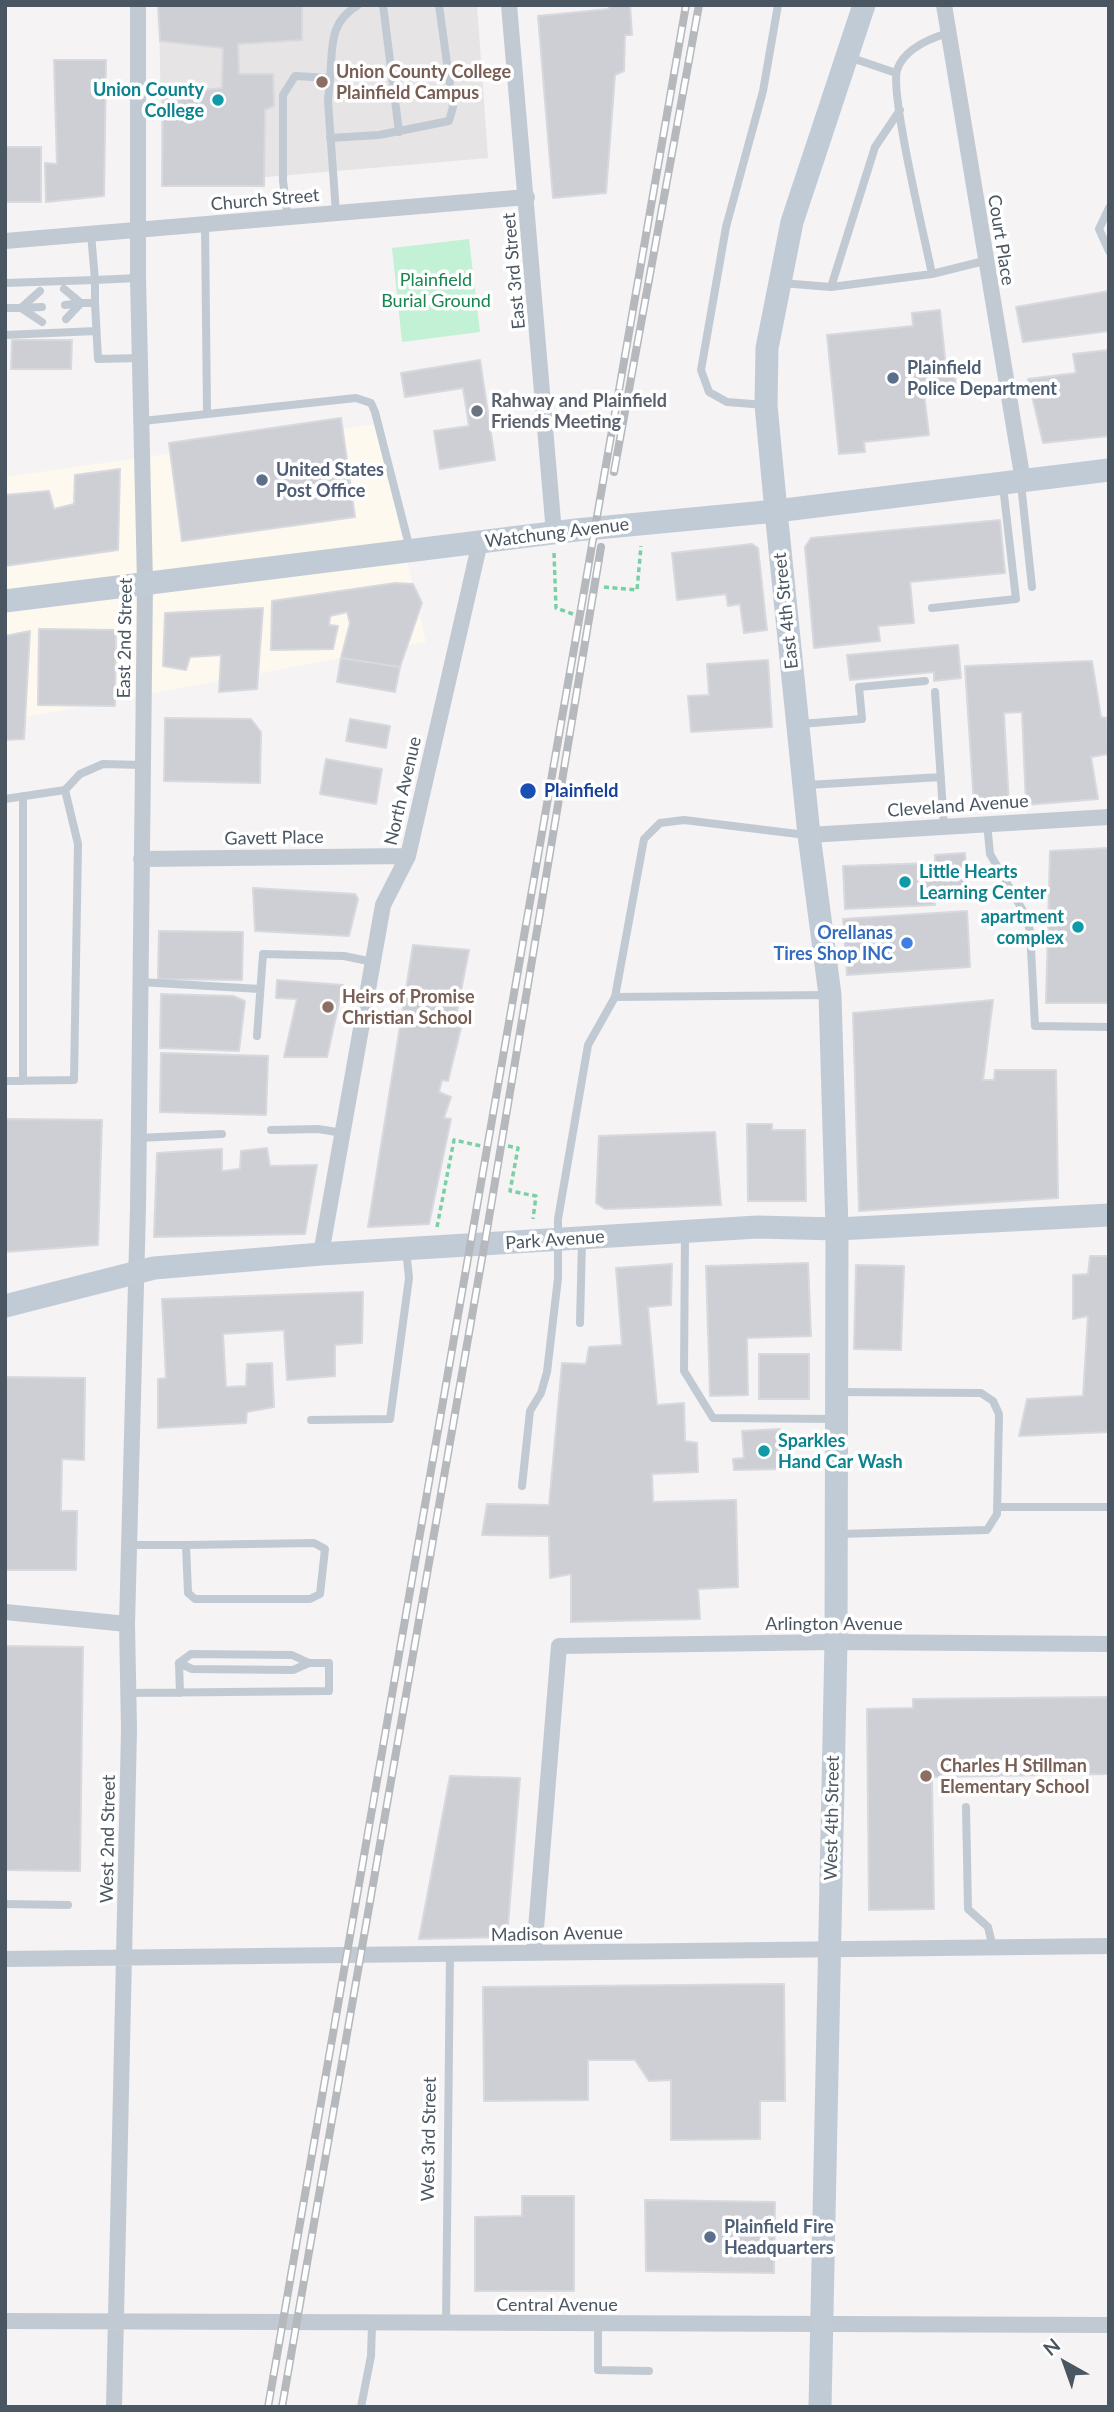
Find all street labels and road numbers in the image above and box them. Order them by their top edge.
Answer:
street label: Church Street [210,184,320,216]
street label: Court Place [983,193,1019,287]
street label: East 3rd Street [498,212,530,330]
street label: Watchung Avenue [484,513,630,553]
street label: East 4th Street [769,552,803,670]
street label: East 2nd Street [113,577,137,699]
street label: North Avenue [380,735,426,847]
street label: Cleveland Avenue [887,790,1029,822]
street label: Gavett Place [224,826,324,850]
street label: Park Avenue [505,1226,605,1254]
street label: Arlington Avenue [765,1613,903,1635]
street label: West 4th Street [820,1755,844,1881]
street label: West 2nd Street [96,1775,120,1903]
street label: Madison Avenue [491,1922,623,1946]
street label: West 3rd Street [417,2076,441,2202]
street label: Central Avenue [496,2294,618,2316]

